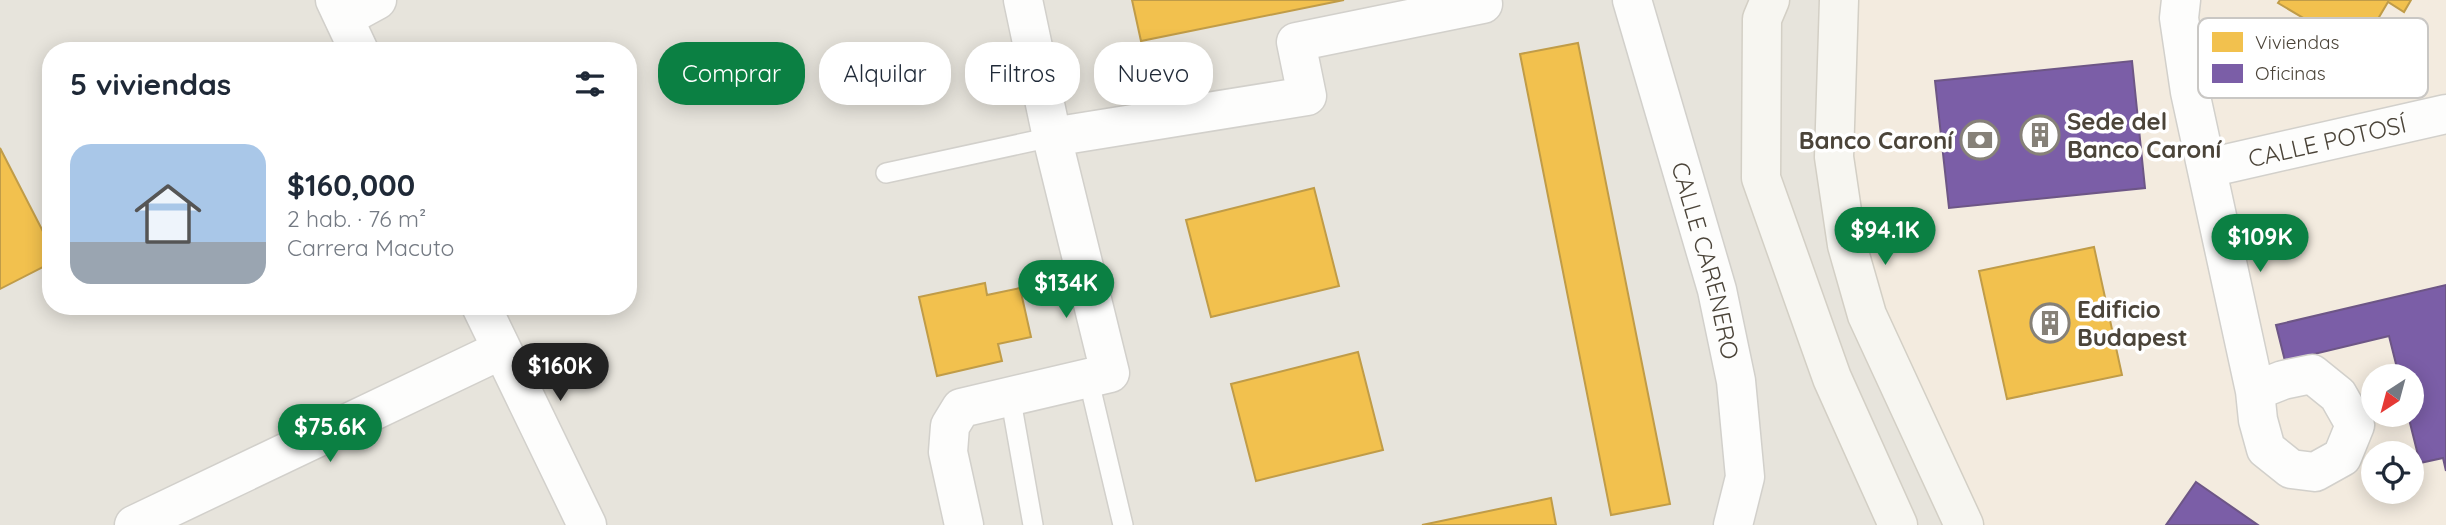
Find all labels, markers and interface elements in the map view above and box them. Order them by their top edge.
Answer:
legend [2198,18,2428,98]
text: Viviendas [2255,30,2340,54]
chip: Comprar [658,42,805,105]
chip: Alquilar [819,42,951,105]
chip: Filtros [965,42,1080,105]
chip: Nuevo [1094,42,1213,105]
text: Oficinas [2255,61,2326,85]
text: 5 viviendas [70,65,231,103]
icon: filters [571,65,609,103]
place label: Sede del Banco Caroní [2067,106,2223,164]
street label: CALLE POTOSÍ [2245,108,2410,173]
building icon: Sede del Banco Caroní [2019,114,2061,156]
bank icon: Banco Caroní [1959,119,2001,161]
place label: Banco Caroní [1799,125,1954,155]
street label: CALLE CARENERO [1665,158,1746,362]
text: $160,000 [287,166,415,204]
icon: home [126,172,210,256]
text: 2 hab. · 76 m² [287,204,426,233]
pin: $94.1K [1828,208,1942,267]
text: $94.1K [1851,215,1919,244]
pin: $109K [2211,215,2309,274]
text: $109K [2228,222,2292,251]
text: Carrera Macuto [287,233,455,262]
pin: $134K [1017,260,1115,320]
text: $134K [1034,268,1098,297]
place label: Edificio Budapest [2077,294,2188,352]
building icon: Edificio Budapest [2029,302,2071,344]
pin: $160K [511,344,609,403]
text: $160K [528,351,592,380]
north arrow [2361,364,2424,427]
map controls [2361,364,2424,504]
pin: $75.6K [273,405,387,464]
text: $75.6K [294,412,366,441]
button: locate [2361,441,2424,504]

